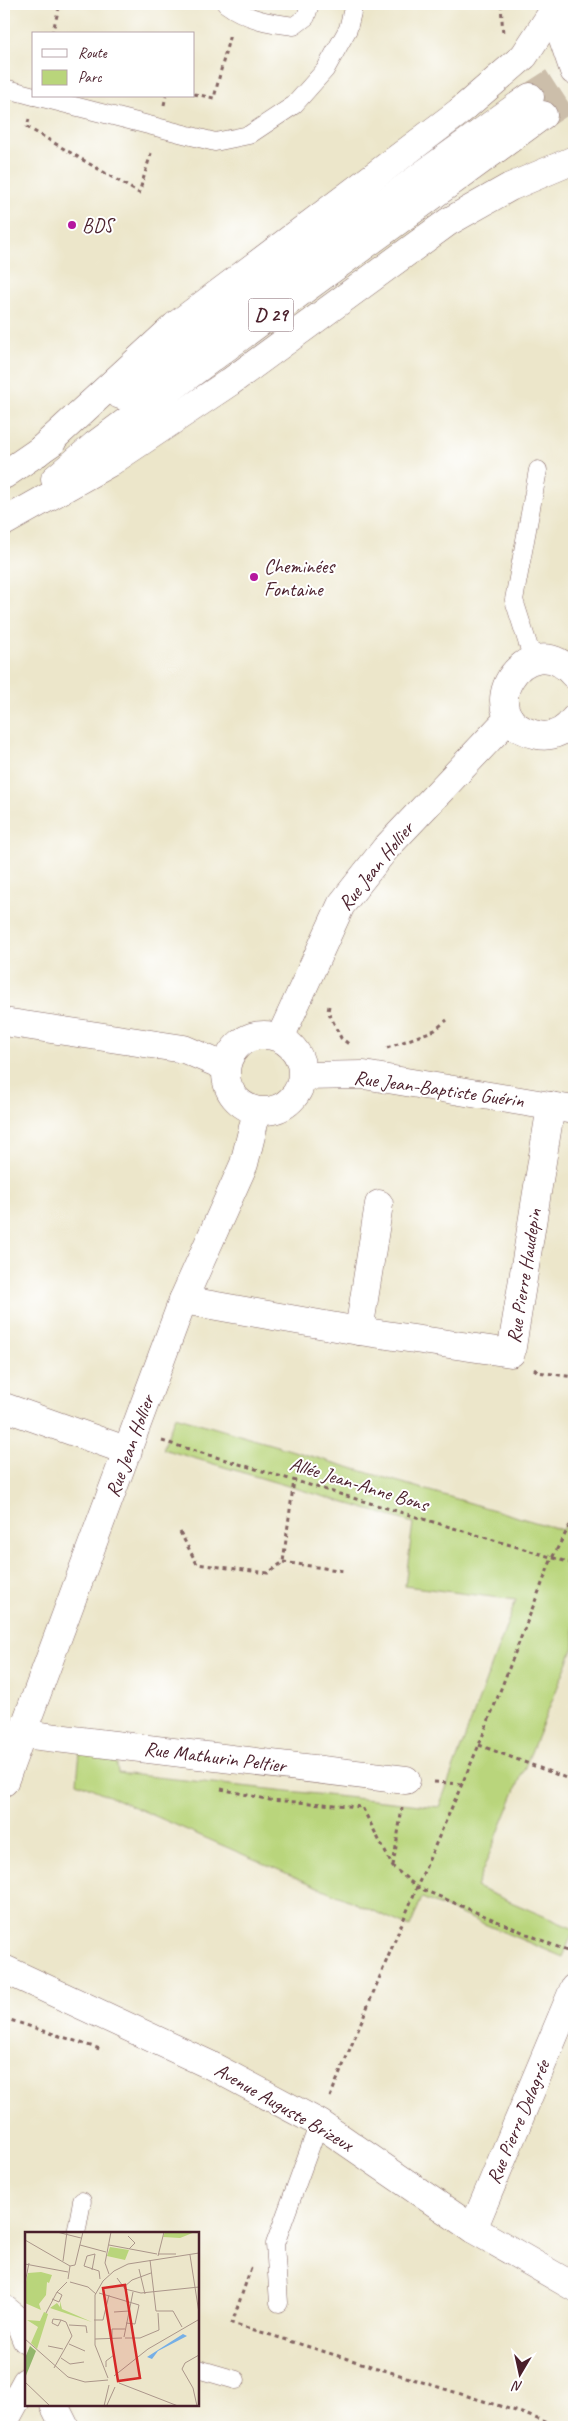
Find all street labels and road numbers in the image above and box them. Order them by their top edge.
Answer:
road number: D 29 [248,298,294,332]
street label: Rue Jean Hollier [333,815,420,915]
street label: Rue Jean-Baptiste Guérin [352,1065,527,1113]
street label: Rue Pierre Haudepin [501,1206,547,1345]
street label: Rue Jean Hollier [100,1390,161,1500]
street label: Allée Jean-Anne Bons [287,1451,433,1518]
street label: Rue Mathurin Peltier [143,1736,289,1778]
street label: Rue Pierre Delagrée [481,2055,556,2188]
street label: Avenue Auguste Brizeux [210,2057,360,2158]

